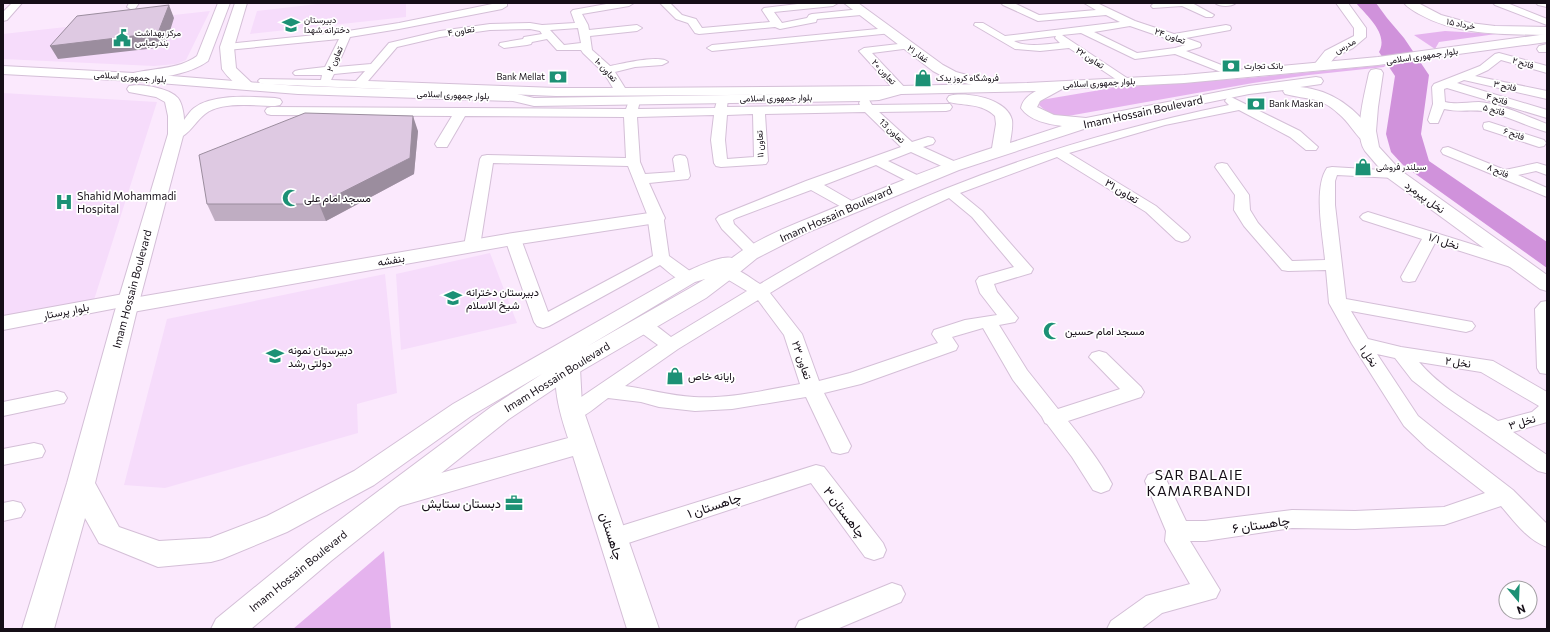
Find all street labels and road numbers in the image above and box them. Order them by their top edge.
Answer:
street label: ۱۵ خرداد [1446,15,1476,33]
street label: تعاون ۴ [447,23,476,39]
street label: تعاون ۲۴ [1153,25,1187,47]
street label: مدرس [1332,35,1358,57]
street label: غفار ۲۱ [905,42,931,66]
street label: تعاون ۲ [324,44,346,74]
street label: تعاون ۲۲ [1074,44,1107,72]
street label: بلوار جمهوری اسلامی [1385,45,1459,67]
street label: فاتح ۲ [1511,54,1535,72]
street label: تعاون ۱۰ [592,55,620,85]
street label: تعاون ۲۰ [869,57,899,87]
street label: بلوار جمهوری اسلامی [93,68,167,86]
street label: بلوار جمهوری اسلامی [1062,75,1136,91]
street label: فاتح ۳ [1492,78,1518,94]
street label: بلوار جمهوری اسلامی [416,88,490,102]
street label: فاتح ۴ [1485,90,1509,108]
street label: بلوار جمهوری اسلامی [740,91,813,105]
street label: Imam Hossain Boulevard [1082,92,1204,131]
street label: فاتح ۵ [1482,101,1506,119]
street label: تعاون 13 [877,116,908,146]
street label: فاتح ۶ [1502,125,1526,143]
street label: تعاون ۱۱ [754,130,766,158]
street label: فاتح ۸ [1485,161,1511,181]
street label: تعاون ۳۱ [1102,175,1142,207]
street label: نخل پیرمرد [1402,178,1448,217]
street label: Imam Hossain Boulevard [777,183,894,244]
street label: Imam Hossain Boulevard [109,228,154,349]
street label: نخل ۱/۱ [1427,229,1461,253]
street label: بنفشه [376,251,406,269]
street label: بلوار پرستار [41,300,90,324]
street label: Imam Hossain Boulevard [502,339,612,414]
street label: تعاون ۲۳ [789,339,815,382]
street label: نخل ۱ [1357,342,1381,370]
street label: نخل ۲ [1444,353,1472,371]
street label: نخل ۳ [1507,411,1537,433]
street label: چاهستان ۳ [819,483,870,542]
street label: چاهستان ۱ [685,489,744,523]
street label: چاهستان [595,510,627,563]
street label: چاهستان ۶ [1231,512,1291,538]
street label: Imam Hossain Boulevard [246,527,349,614]

